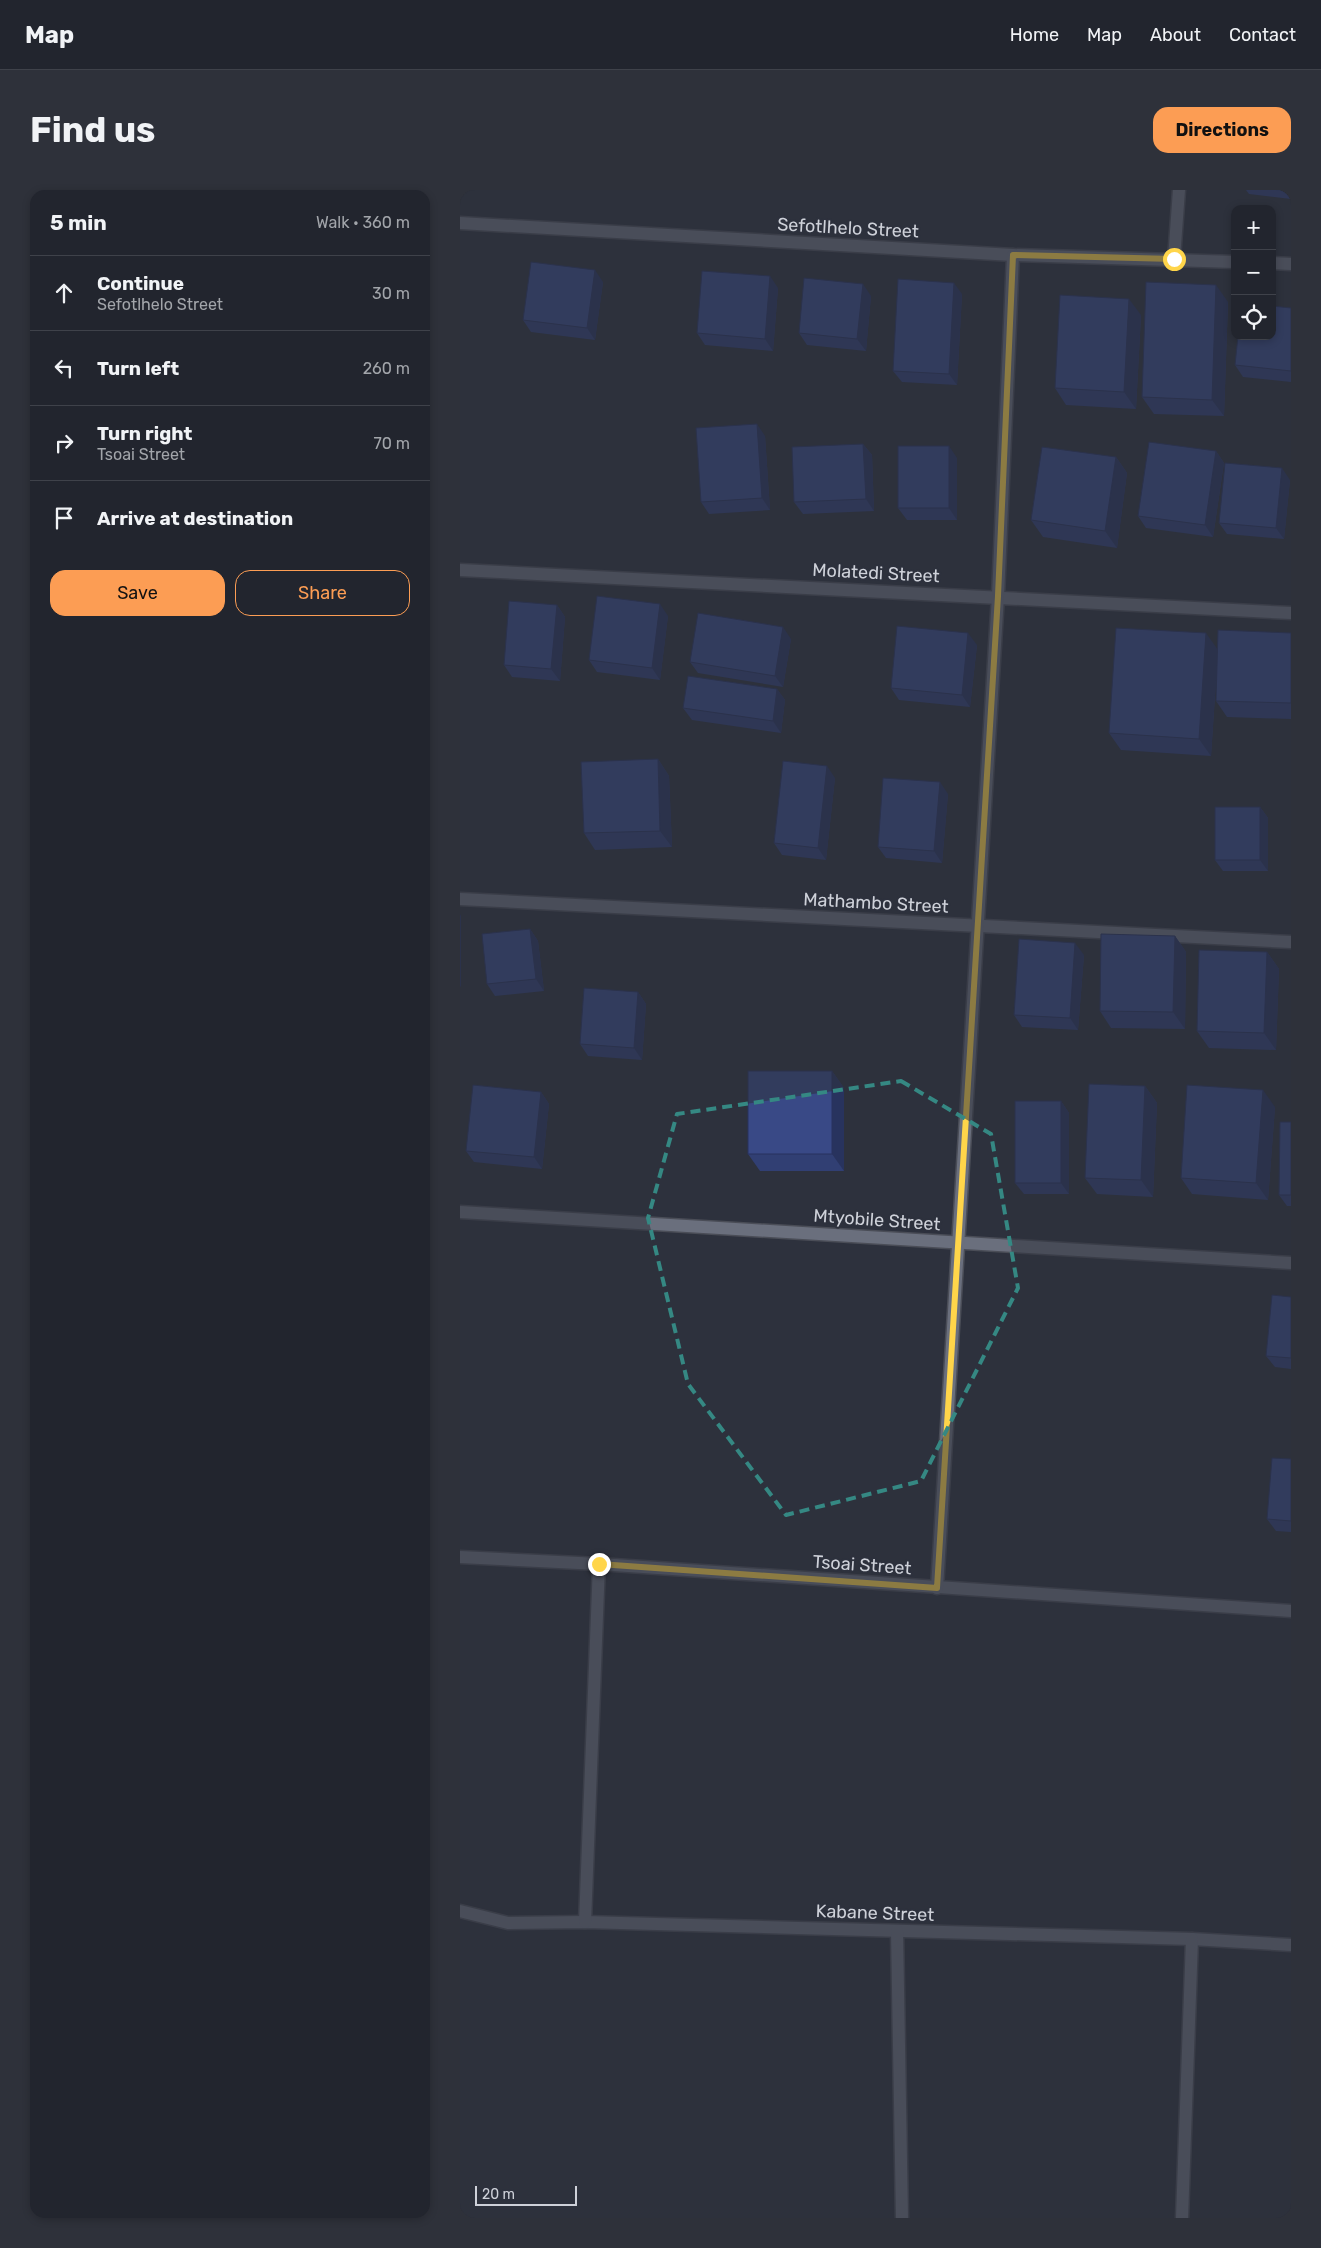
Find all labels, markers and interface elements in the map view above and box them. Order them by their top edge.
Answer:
text: Map [25,21,74,49]
text: Home [1010,24,1059,46]
text: Map [1087,24,1122,46]
text: About [1150,24,1201,46]
text: Contact [1229,24,1296,46]
button: Directions [1153,107,1291,153]
text: Find us [30,109,155,151]
map controls [1231,205,1276,340]
button: + [1231,205,1276,250]
text: 5 min [50,210,107,235]
text: Walk · 360 m [316,213,410,232]
street label: Sefotlhelo Street [777,213,919,243]
route start [1163,248,1186,271]
button: − [1231,250,1276,295]
text: Continue [97,272,184,295]
icon: ahead [50,279,78,307]
text: 30 m [372,284,410,303]
text: Sefotlhelo Street [97,295,223,314]
button: locate [1231,295,1276,340]
icon: left [50,354,78,382]
text: Turn left [97,357,179,380]
text: 260 m [363,359,410,378]
text: Turn right [97,422,192,445]
icon: right [50,429,78,457]
text: 70 m [373,434,410,453]
text: Tsoai Street [97,445,185,464]
icon: arrive [50,504,78,532]
text: Arrive at destination [97,507,293,530]
street label: Molatedi Street [812,559,940,587]
button: Save [50,570,225,616]
button: Share [235,570,410,616]
street label: Mathambo Street [803,888,949,918]
street label: Mtyobile Street [813,1205,941,1235]
street label: Tsoai Street [812,1551,912,1579]
route end [588,1553,611,1576]
street label: Kabane Street [815,1900,935,1926]
scale bar [475,2183,578,2206]
text: 20 m [482,2186,515,2203]

